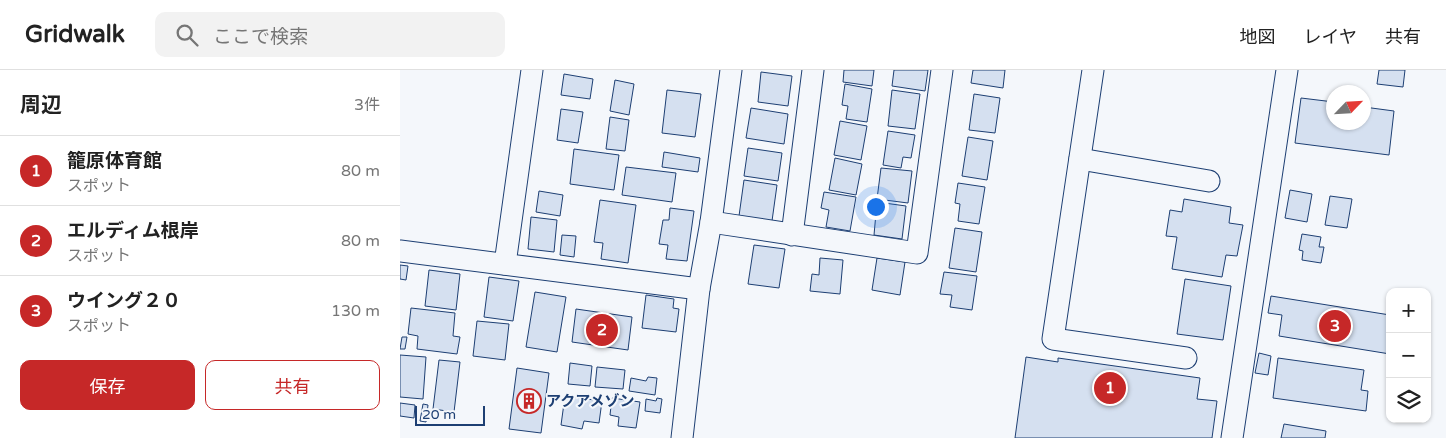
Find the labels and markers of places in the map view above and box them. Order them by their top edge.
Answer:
pin: 3 [1319,307,1351,345]
pin: 2 [586,311,618,349]
pin: 1 [1094,369,1126,407]
building icon: アクアメゾン [516,388,542,414]
place label: アクアメゾン [546,392,635,410]

